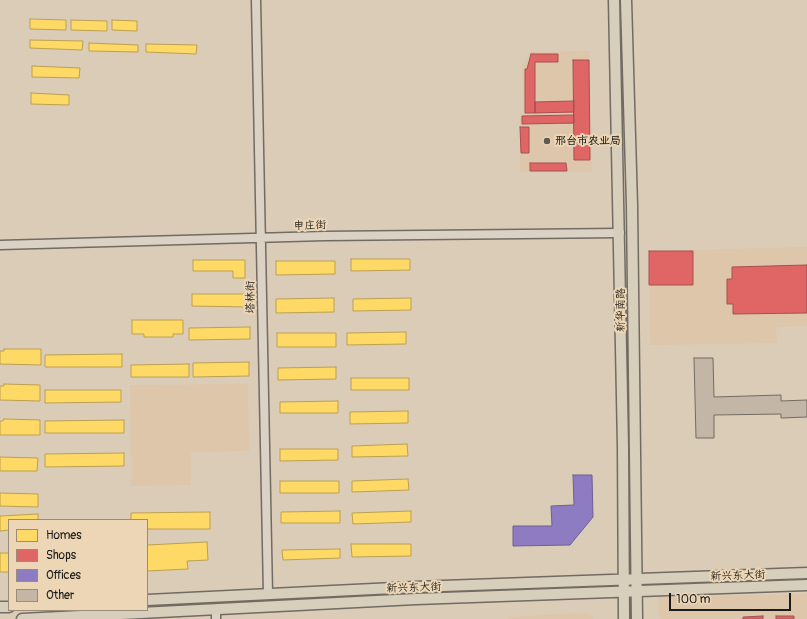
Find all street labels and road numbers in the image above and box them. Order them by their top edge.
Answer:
street label: 申庄街 [293,219,327,233]
street label: 塔林街 [244,280,258,314]
street label: 新华南路 [614,288,628,332]
street label: 新兴东大街 [710,568,766,584]
street label: 新兴东大街 [386,580,442,596]

